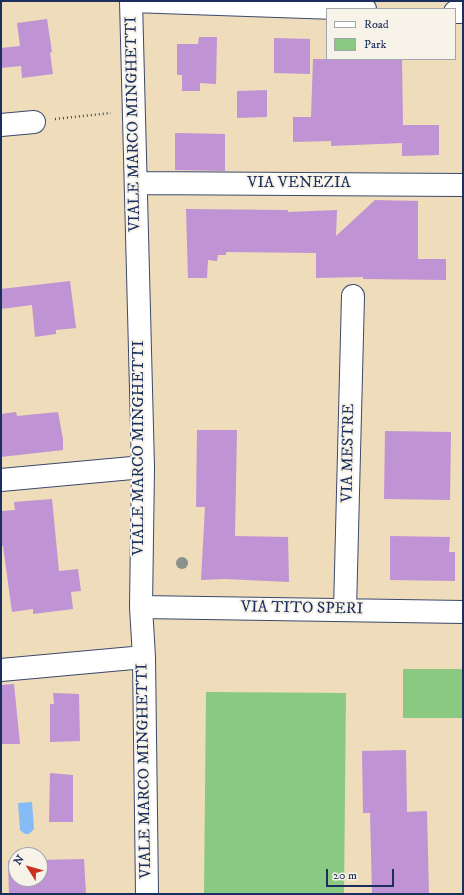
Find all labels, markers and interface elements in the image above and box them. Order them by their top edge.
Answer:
legend [326,8,456,60]
street label: VIALE MARCO MINGHETTI [123,16,145,232]
text: Road [364,17,389,32]
text: Park [364,37,386,52]
street label: VIA VENEZIA [247,174,351,194]
street label: VIALE MARCO MINGHETTI [130,340,150,556]
street label: VIA MESTRE [339,403,359,503]
street label: VIA TITO SPERI [241,598,363,620]
street label: VIALE MARCO MINGHETTI [134,663,156,879]
north arrow [8,847,48,887]
text: N [11,853,28,868]
scale bar [328,861,396,887]
text: 20 m [333,868,357,883]

